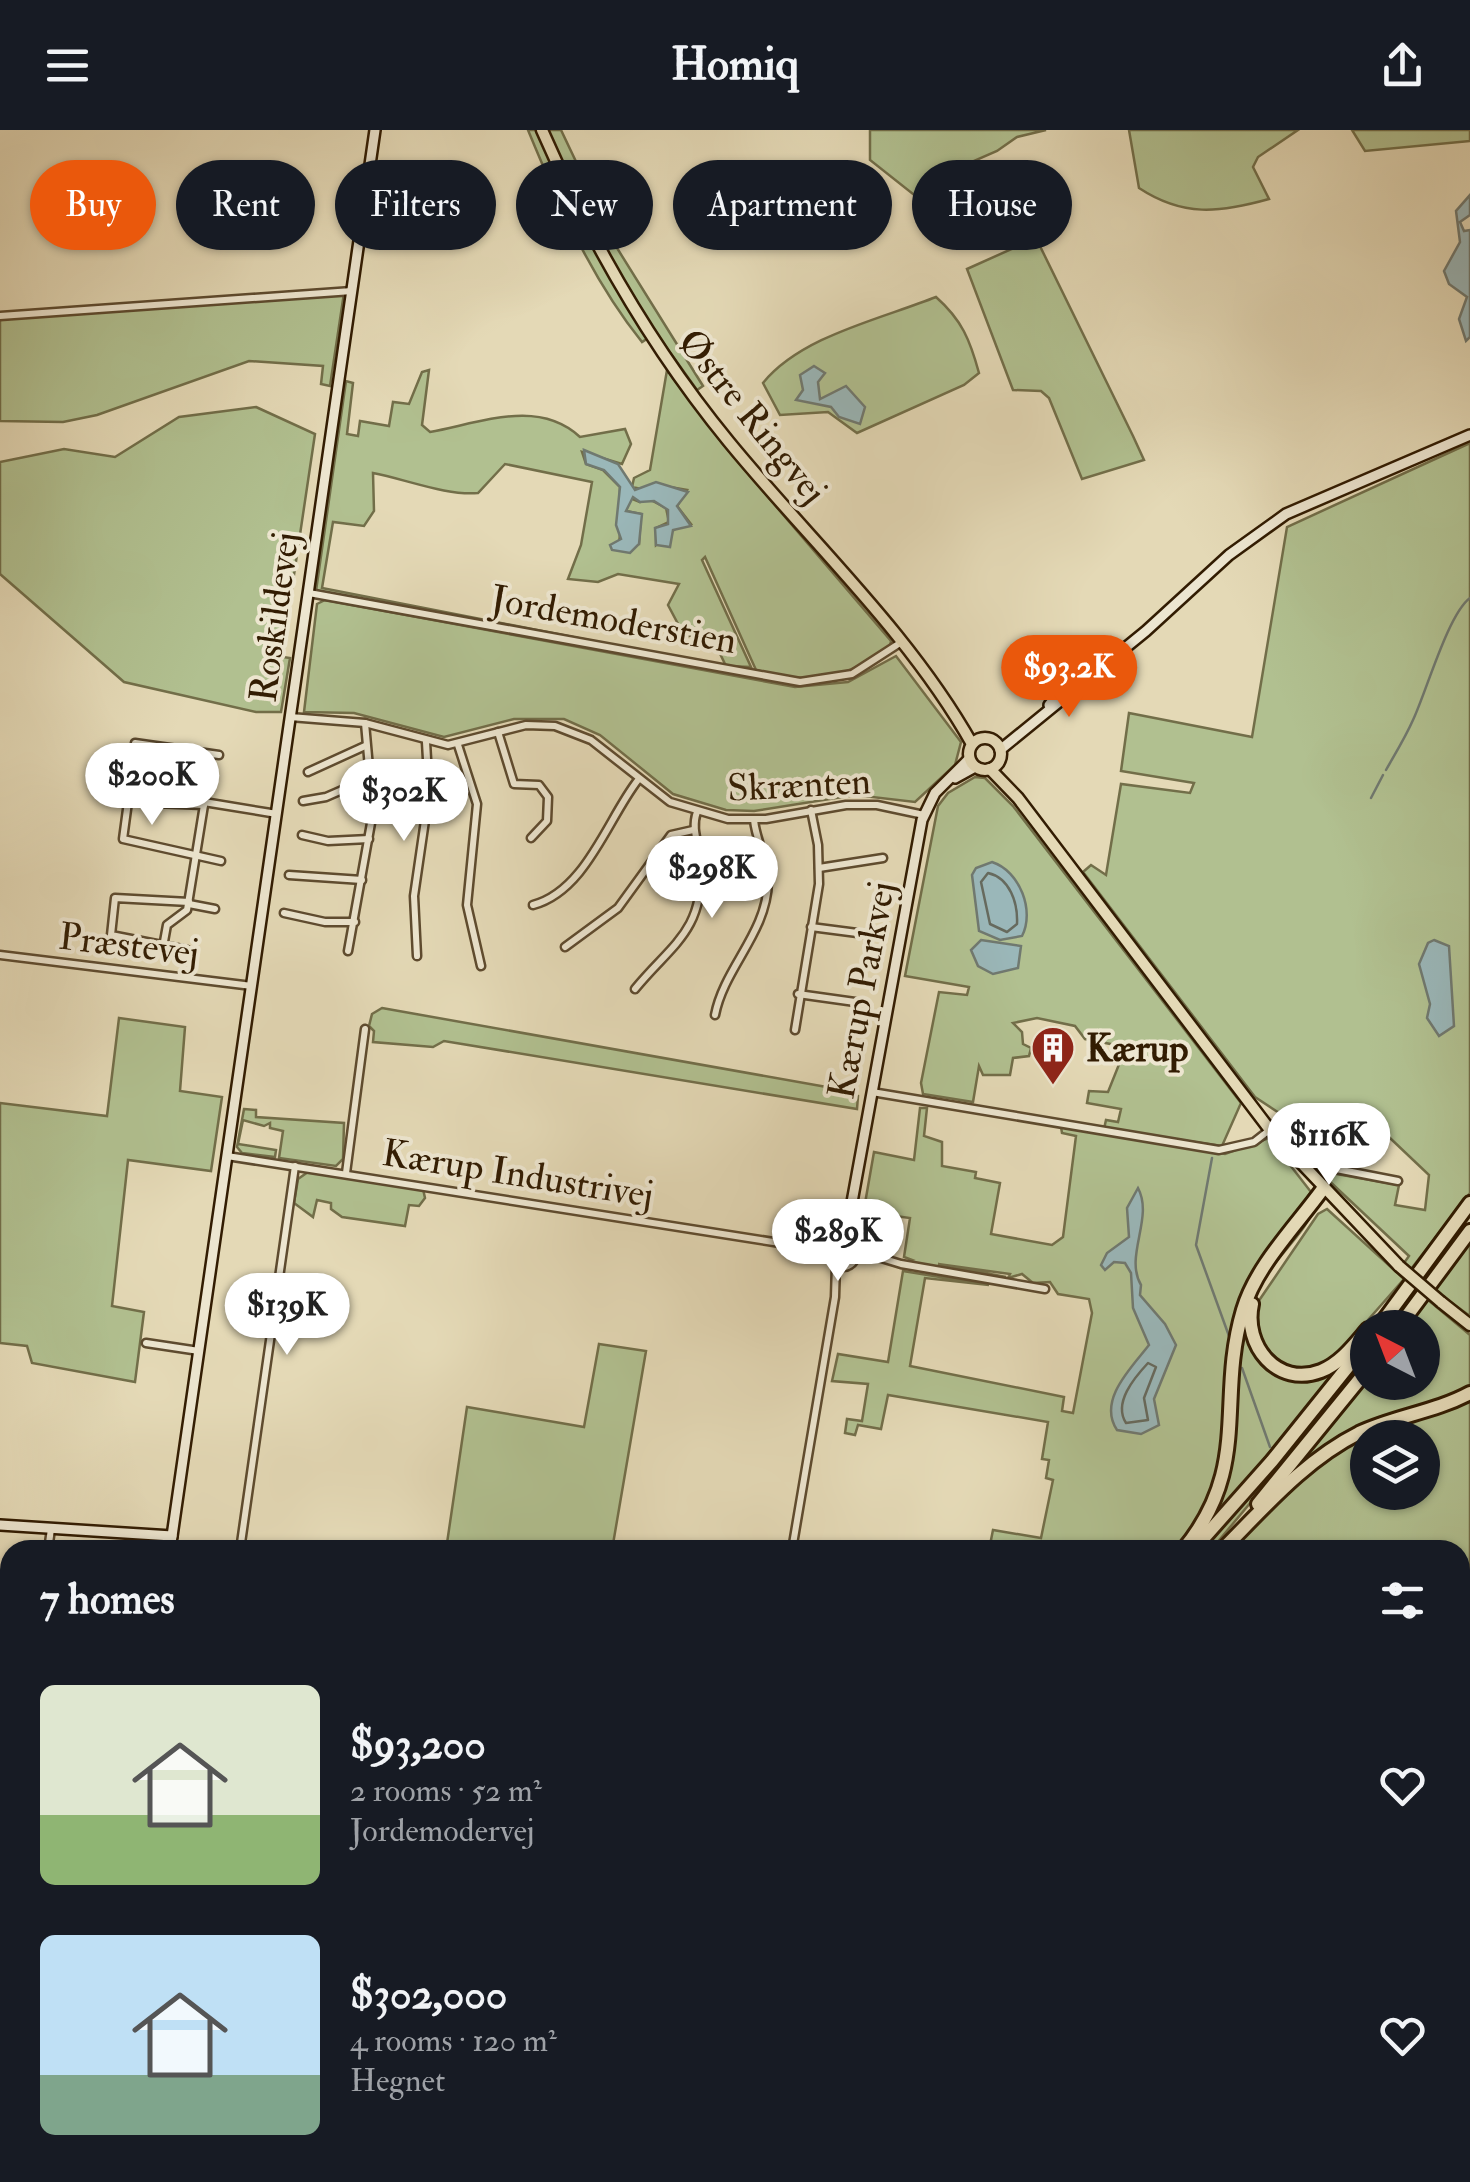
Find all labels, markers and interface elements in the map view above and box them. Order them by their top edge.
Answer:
text: Homiq [671,37,799,93]
icon: menu [40,38,95,93]
icon: share [1375,38,1430,93]
chip: Buy [30,160,156,250]
chip: Rent [176,160,315,250]
chip: Filters [335,160,496,250]
chip: New [516,160,653,250]
chip: Apartment [673,160,892,250]
chip: House [912,160,1072,250]
street label: Østre Ringvej [667,319,837,514]
street label: Roskildevej [239,529,311,705]
street label: Jordemoderstien [486,575,740,665]
pin: $93.2K [988,635,1150,720]
text: $93.2K [1023,647,1115,687]
pin: $200K [82,743,222,828]
text: $200K [107,755,197,795]
street label: Skrænten [726,757,872,813]
pin: $302K [334,759,474,844]
text: $302K [361,771,447,811]
pin: $298K [642,836,782,921]
text: $298K [668,848,756,888]
street label: Kærup Parkvej [817,877,907,1103]
street label: Præstevej [56,913,202,977]
building icon: Kærup [1030,1025,1076,1086]
place label: Kærup [1086,1025,1189,1073]
pin: $116K [1259,1103,1399,1188]
text: $116K [1289,1115,1369,1155]
street label: Kærup Industrivej [379,1129,657,1219]
pin: $289K [768,1199,908,1284]
text: $289K [794,1211,882,1251]
pin: $139K [217,1273,357,1358]
text: $139K [247,1285,327,1325]
north arrow [1350,1310,1440,1400]
map controls [1350,1310,1440,1510]
button: layers [1350,1420,1440,1510]
icon: filters [1375,1573,1430,1628]
text: 7 homes [40,1574,175,1626]
text: $93,200 [350,1719,486,1771]
icon: home [120,1725,240,1845]
icon: heart [1375,1758,1430,1813]
text: 2 rooms · 52 m² [350,1771,542,1811]
text: Jordemodervej [350,1811,534,1851]
text: $302,000 [350,1969,507,2021]
icon: home [120,1975,240,2095]
icon: heart [1375,2008,1430,2063]
text: 4 rooms · 120 m² [350,2021,557,2061]
text: Hegnet [350,2061,445,2101]

